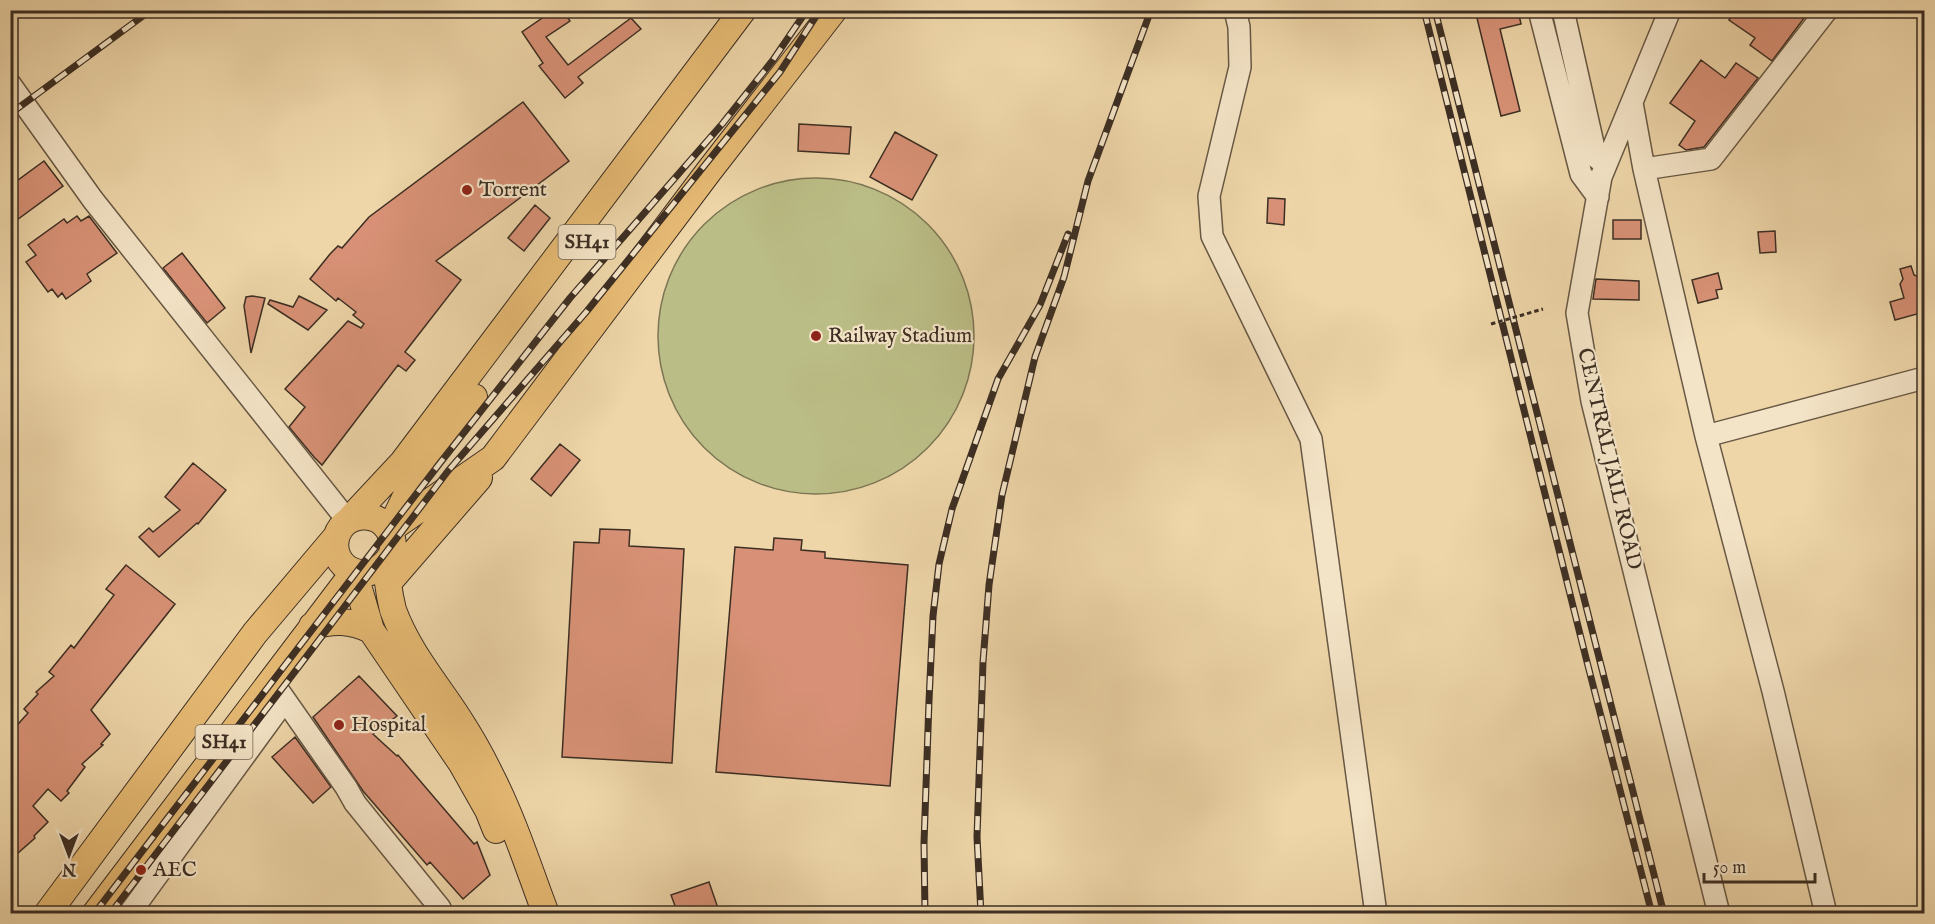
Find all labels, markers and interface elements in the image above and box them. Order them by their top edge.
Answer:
place label: Torrent [479,177,547,204]
marker: Torrent [460,183,474,197]
road number: SH41 [558,225,616,259]
place label: Railway Stadium [828,323,972,350]
marker: Railway Stadium [809,329,823,343]
street label: CENTRAL JAIL ROAD [1570,345,1648,573]
place label: Hospital [351,712,427,739]
marker: Hospital [332,718,346,732]
road number: SH41 [196,725,252,759]
north arrow [39,825,99,885]
scale bar [1704,846,1815,884]
place label: AEC [152,857,197,884]
text: 50 m [1713,857,1746,880]
text: N [62,858,77,878]
marker: AEC [134,863,148,877]

